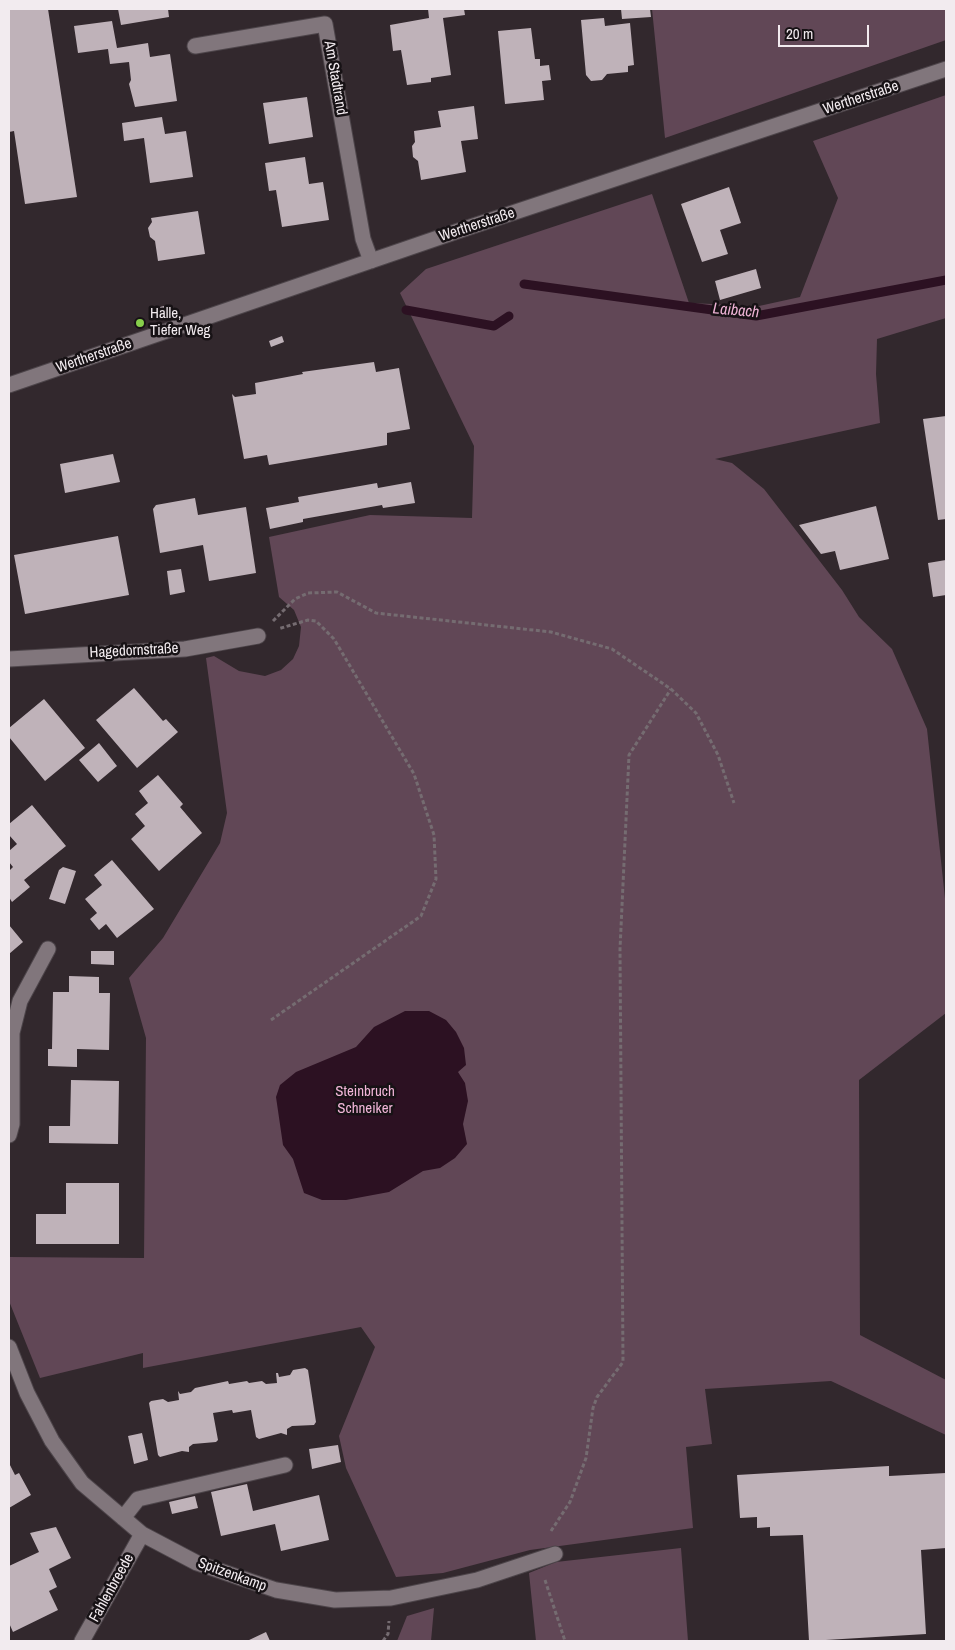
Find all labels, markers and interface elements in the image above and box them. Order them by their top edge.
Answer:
scale bar [780,15,871,47]
text: 20 m [786,23,813,44]
street label: Am Stadtrand [320,39,350,117]
street label: Wertherstraße [821,77,901,119]
street label: Wertherstraße [437,204,517,246]
water label: Laibach [712,299,760,323]
place label: Halle, Tiefer Weg [150,305,210,340]
marker: Halle, Tiefer Weg [134,317,146,329]
street label: Wertherstraße [54,335,134,377]
street label: Hagedornstraße [89,640,179,662]
park label: Steinbruch Schneiker [335,1083,395,1118]
street label: Fahlenbreede [86,1551,138,1625]
street label: Spitzenkamp [195,1554,269,1596]

